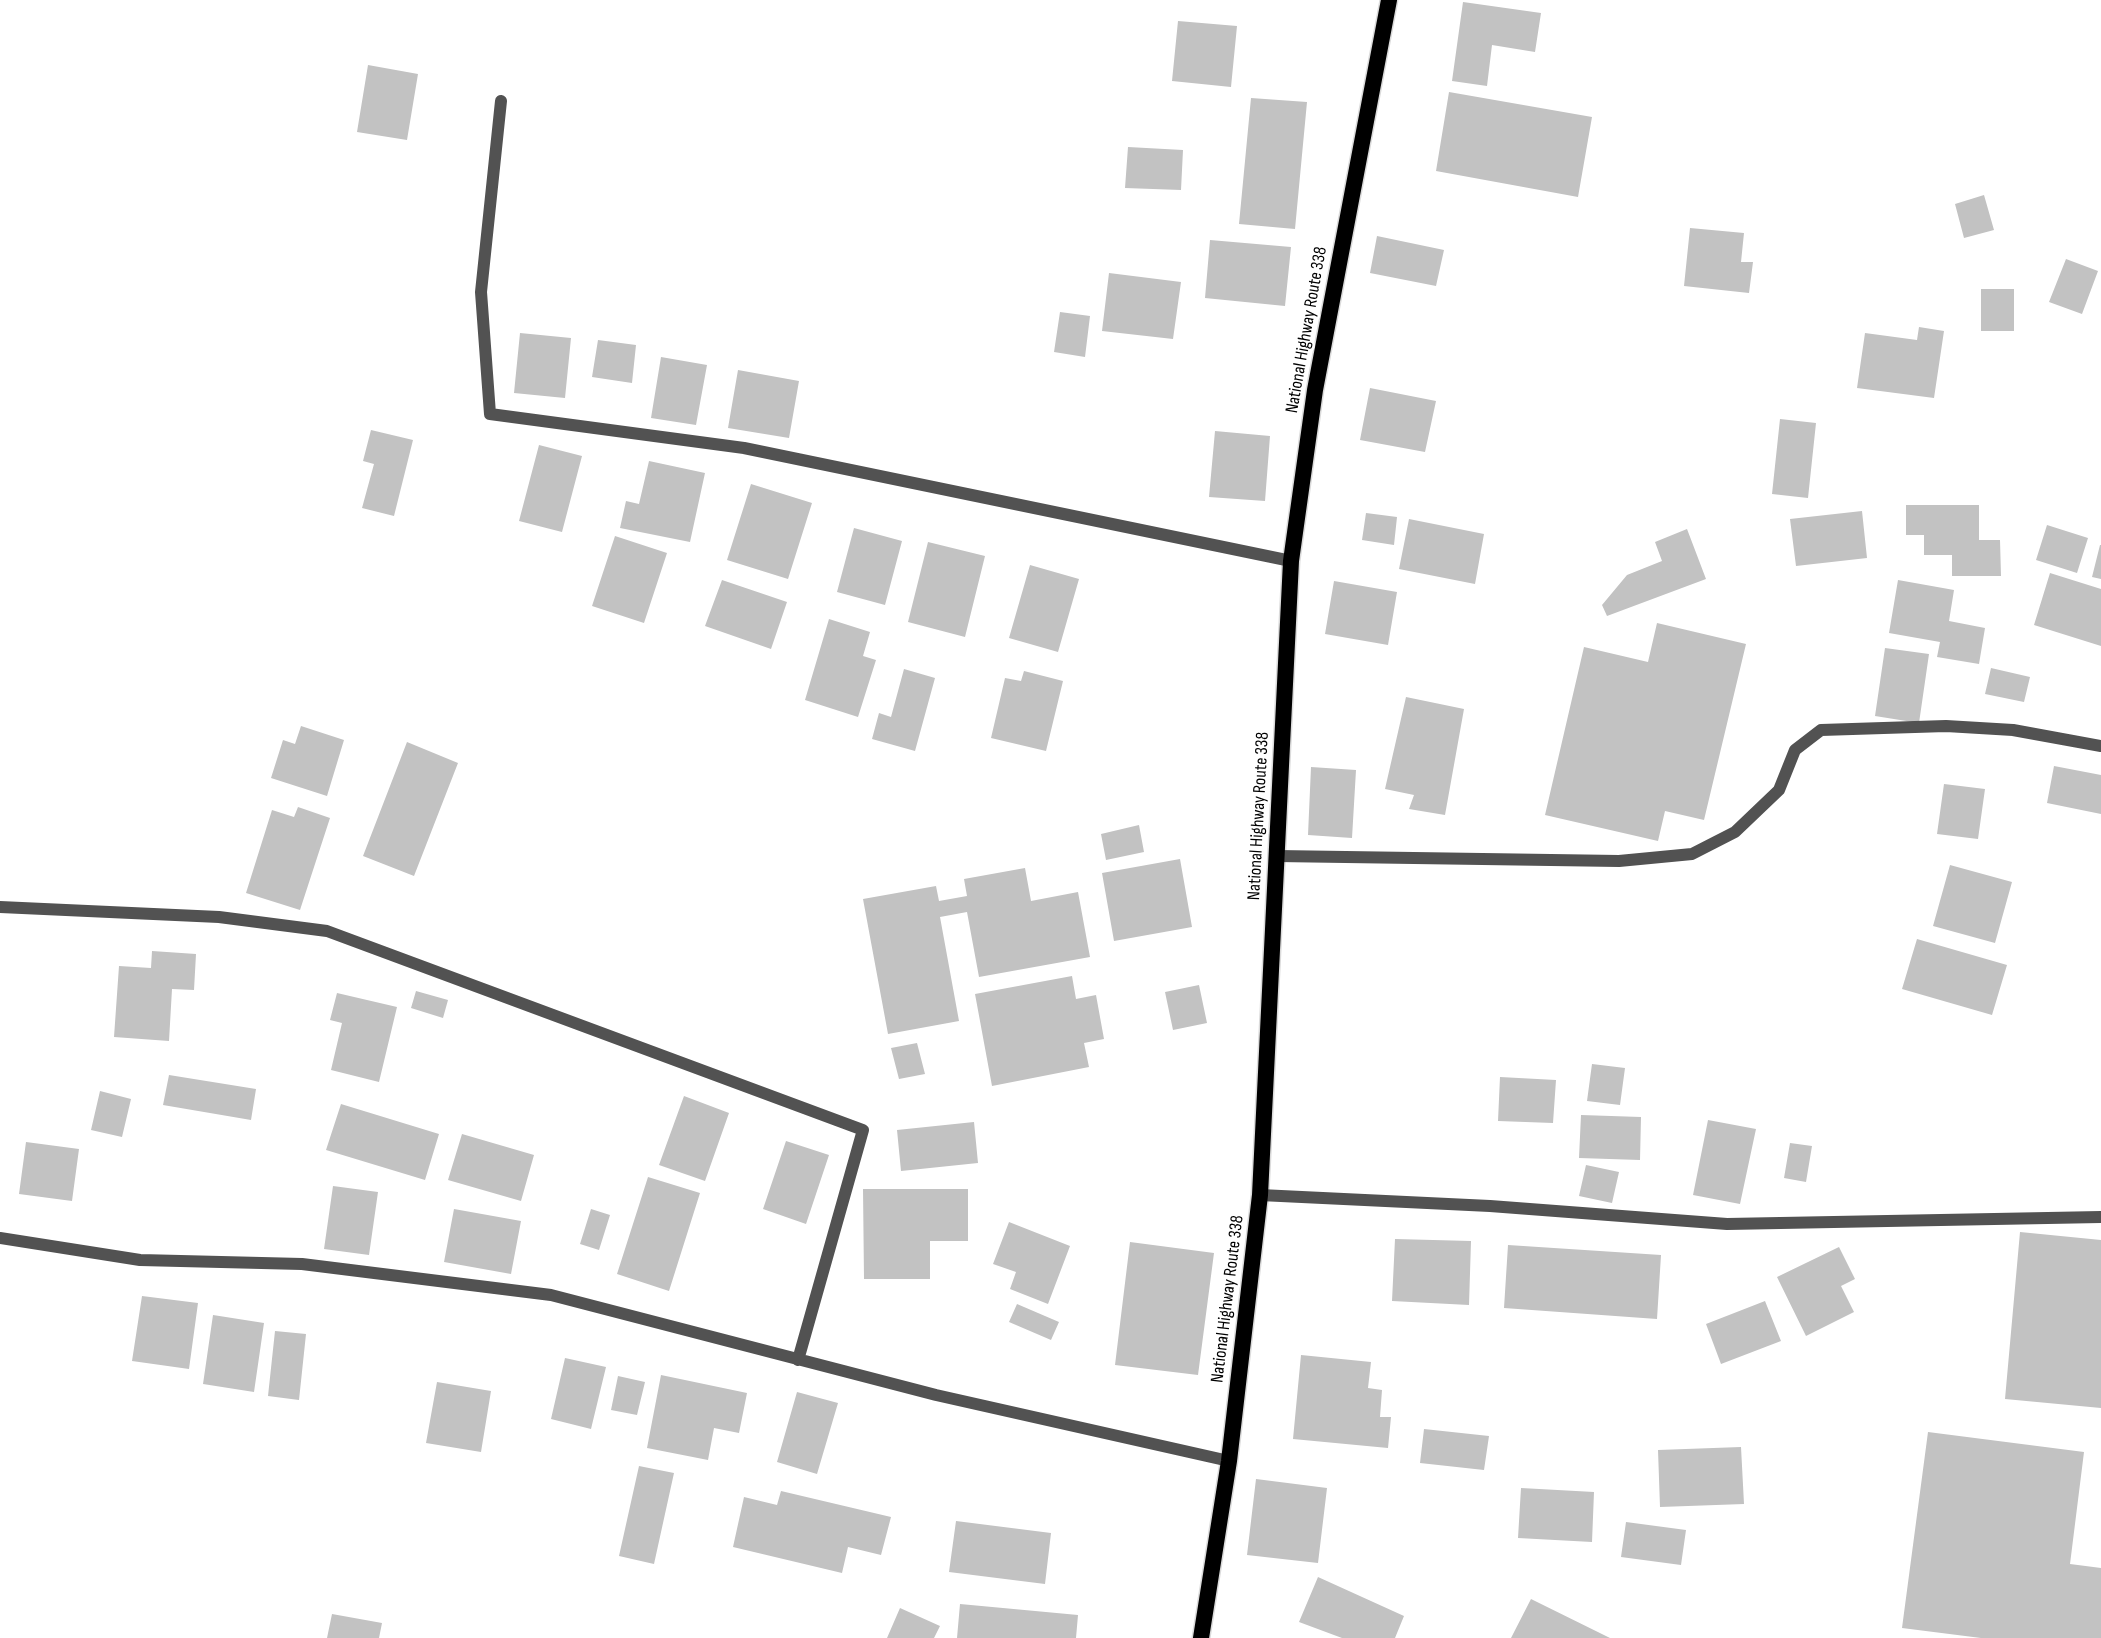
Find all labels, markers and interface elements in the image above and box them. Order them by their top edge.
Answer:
street label: National Highway Route 338 [1282,245,1332,415]
street label: National Highway Route 338 [1244,731,1274,901]
street label: National Highway Route 338 [1207,1214,1249,1384]

